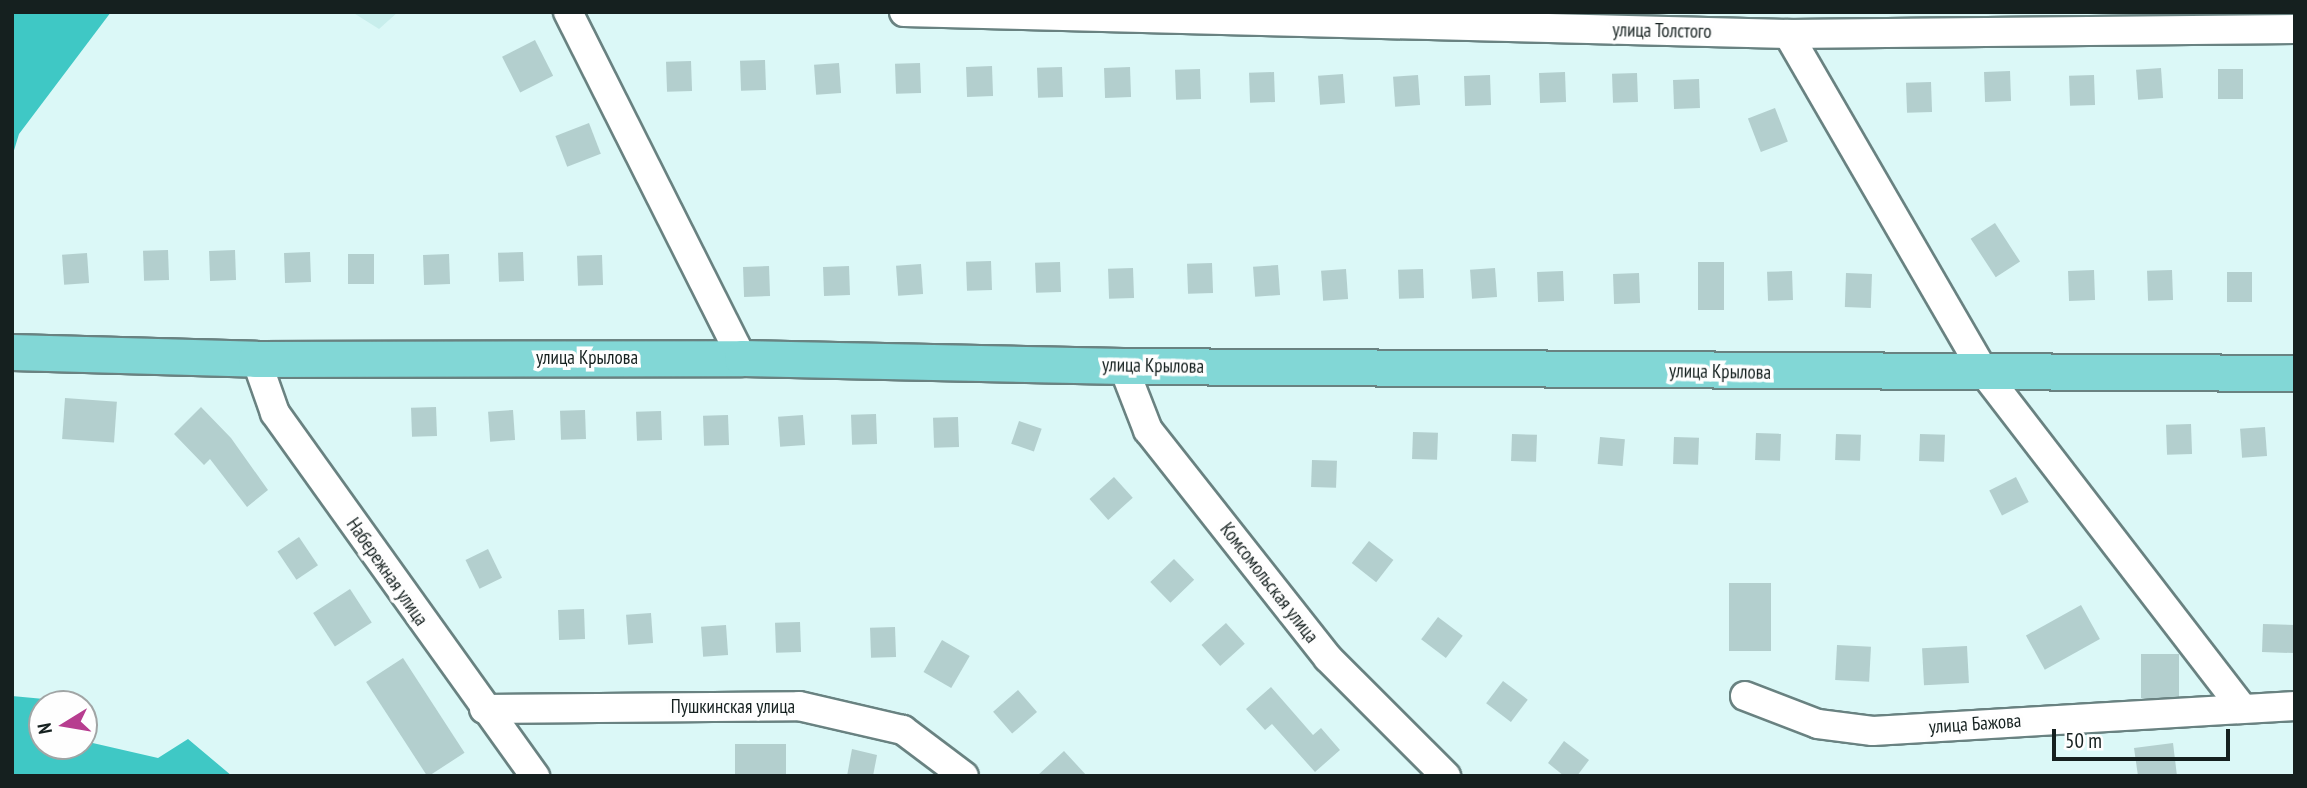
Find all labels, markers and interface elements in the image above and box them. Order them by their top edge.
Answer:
street label: улица Толстого [1612,19,1712,43]
street label: улица Крылова [536,347,638,369]
street label: улица Крылова [1102,354,1204,378]
street label: улица Крылова [1669,360,1771,384]
street label: Набережная улица [341,514,433,630]
street label: Комсомольская улица [1215,518,1323,648]
north arrow [28,690,98,760]
street label: Пушкинская улица [671,696,795,718]
street label: улица Бажова [1928,709,2022,739]
scale bar [2055,714,2234,758]
text: N [32,721,57,736]
text: 50 m [2065,727,2102,754]

